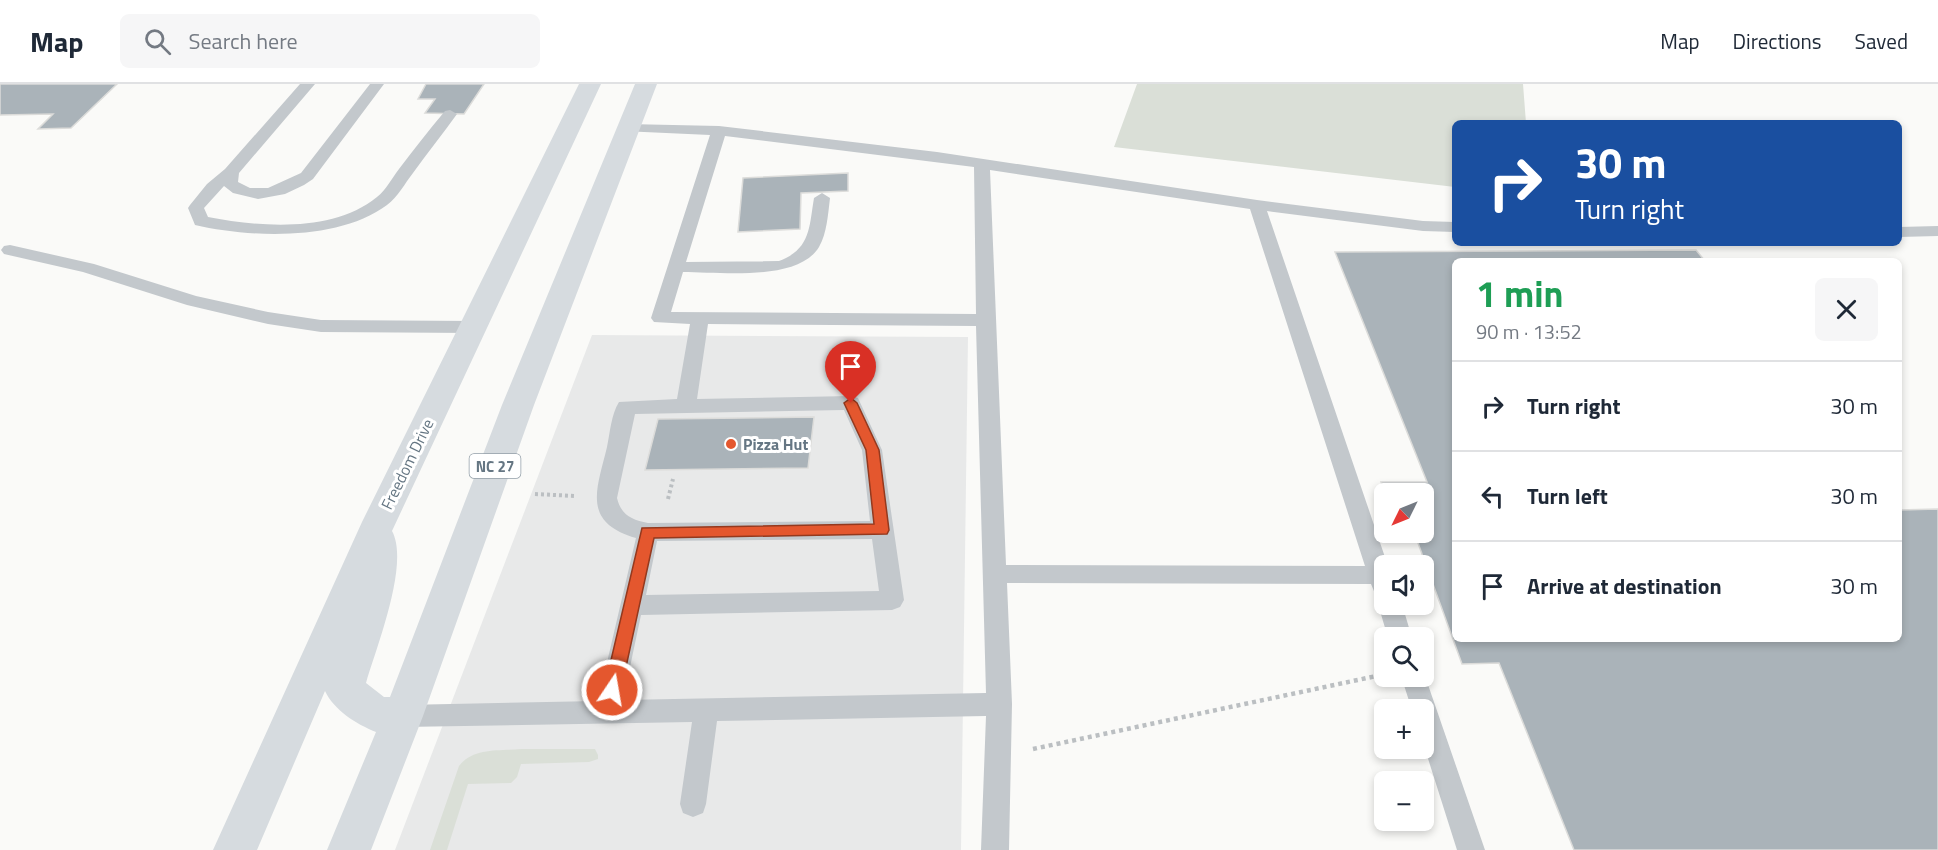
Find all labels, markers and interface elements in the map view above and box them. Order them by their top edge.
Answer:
search box [120,14,540,68]
text: Map [30,20,84,63]
text: Search here [189,24,298,58]
icon: search [141,25,174,58]
text: Map [1660,25,1700,57]
text: Directions [1733,25,1822,57]
text: Saved [1855,25,1908,57]
text: 30 m [1575,130,1667,194]
icon: right [1476,144,1554,222]
text: Turn right [1575,188,1684,229]
text: 1 min [1476,266,1563,321]
button: close [1815,278,1878,341]
text: 90 m · 13:52 [1476,316,1582,347]
pin [825,341,876,403]
icon: arrive [834,350,867,383]
text: Turn right [1527,389,1621,423]
text: 30 m [1830,389,1878,423]
icon: right [1476,390,1509,423]
street label: Freedom Drive [375,415,439,513]
place label: Pizza Hut [743,432,808,456]
marker: Pizza Hut [724,437,738,451]
road number: NC 27 [470,454,520,478]
text: Turn left [1527,479,1608,513]
text: 30 m [1830,479,1878,513]
icon: left [1476,480,1509,513]
north arrow [1374,483,1434,543]
map controls [1374,483,1434,831]
button: sound [1374,555,1434,615]
text: Arrive at destination [1527,569,1722,603]
text: 30 m [1830,569,1878,603]
icon: arrive [1476,570,1509,603]
button: search [1374,627,1434,687]
position arrow [580,658,644,722]
button: + [1374,699,1434,759]
button: − [1374,771,1434,831]

